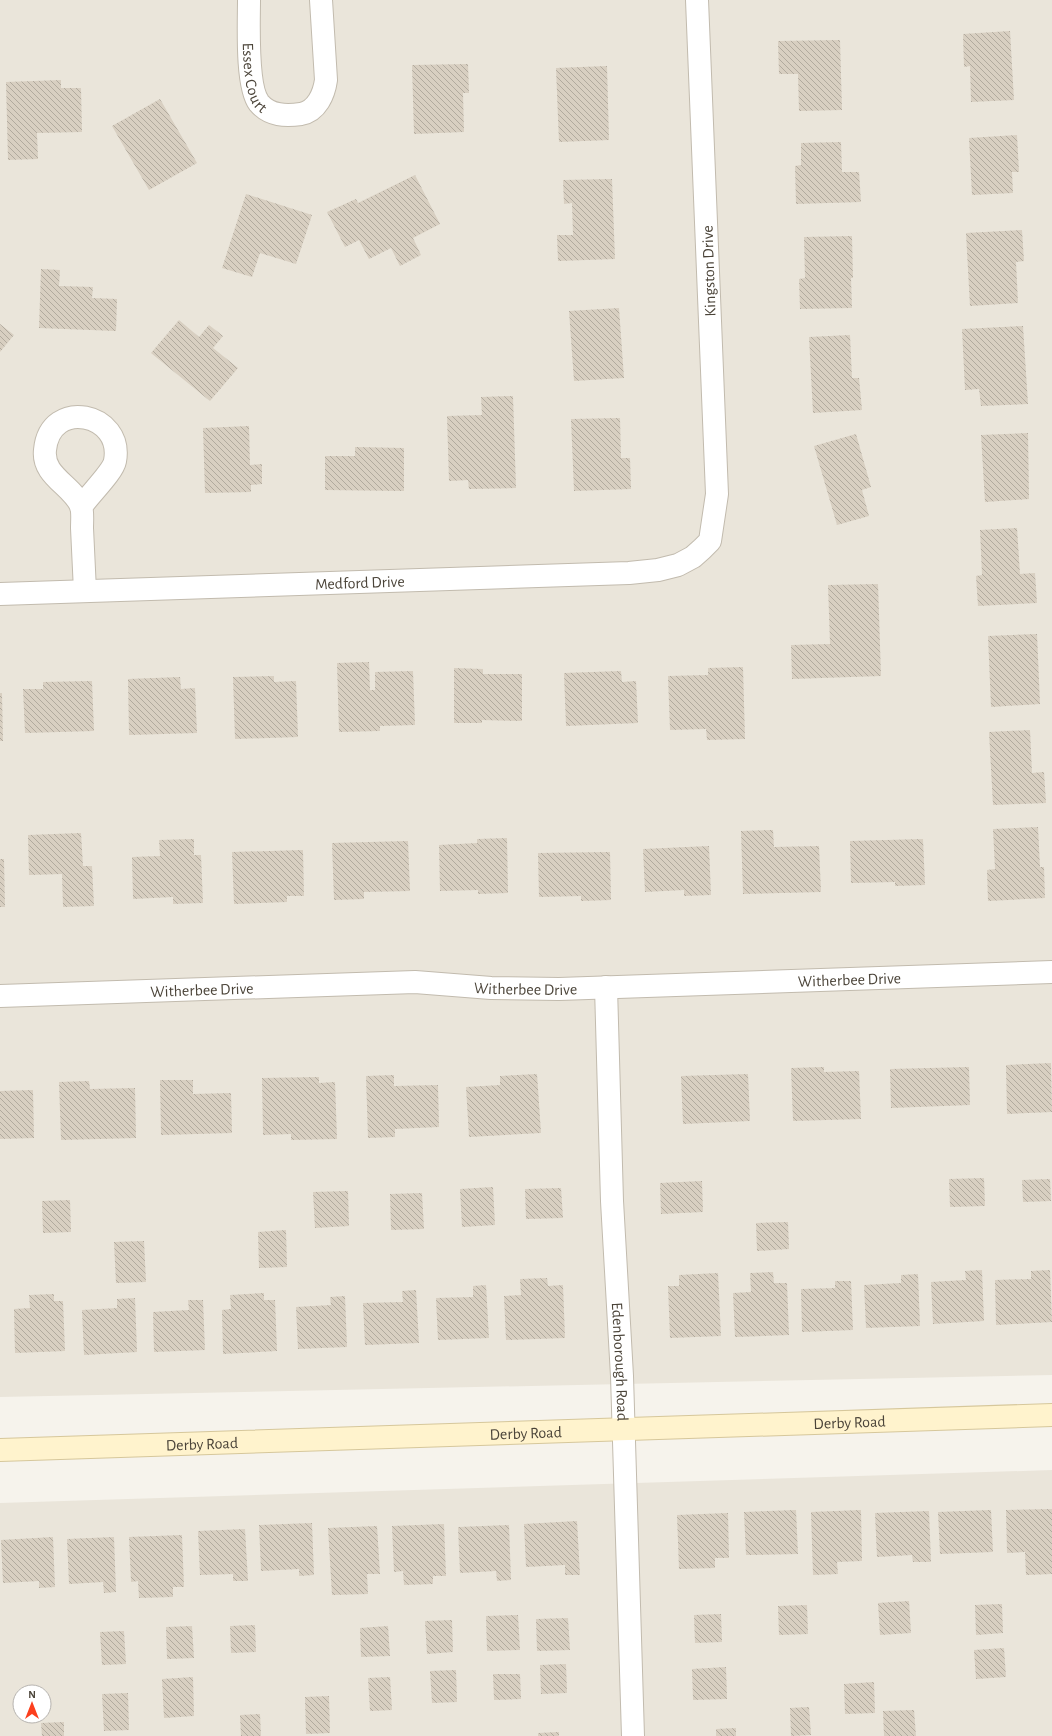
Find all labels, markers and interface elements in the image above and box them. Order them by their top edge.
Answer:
street label: Essex Court [240,42,270,116]
street label: Kingston Drive [699,225,719,317]
street label: Medford Drive [315,573,405,592]
street label: Witherbee Drive [798,970,901,990]
street label: Witherbee Drive [150,980,254,1000]
street label: Witherbee Drive [473,980,577,998]
street label: Edenborough Road [609,1302,630,1421]
street label: Derby Road [813,1414,886,1432]
street label: Derby Road [489,1424,562,1443]
street label: Derby Road [166,1435,238,1453]
north arrow [12,1684,52,1724]
text: N [28,1689,36,1700]

